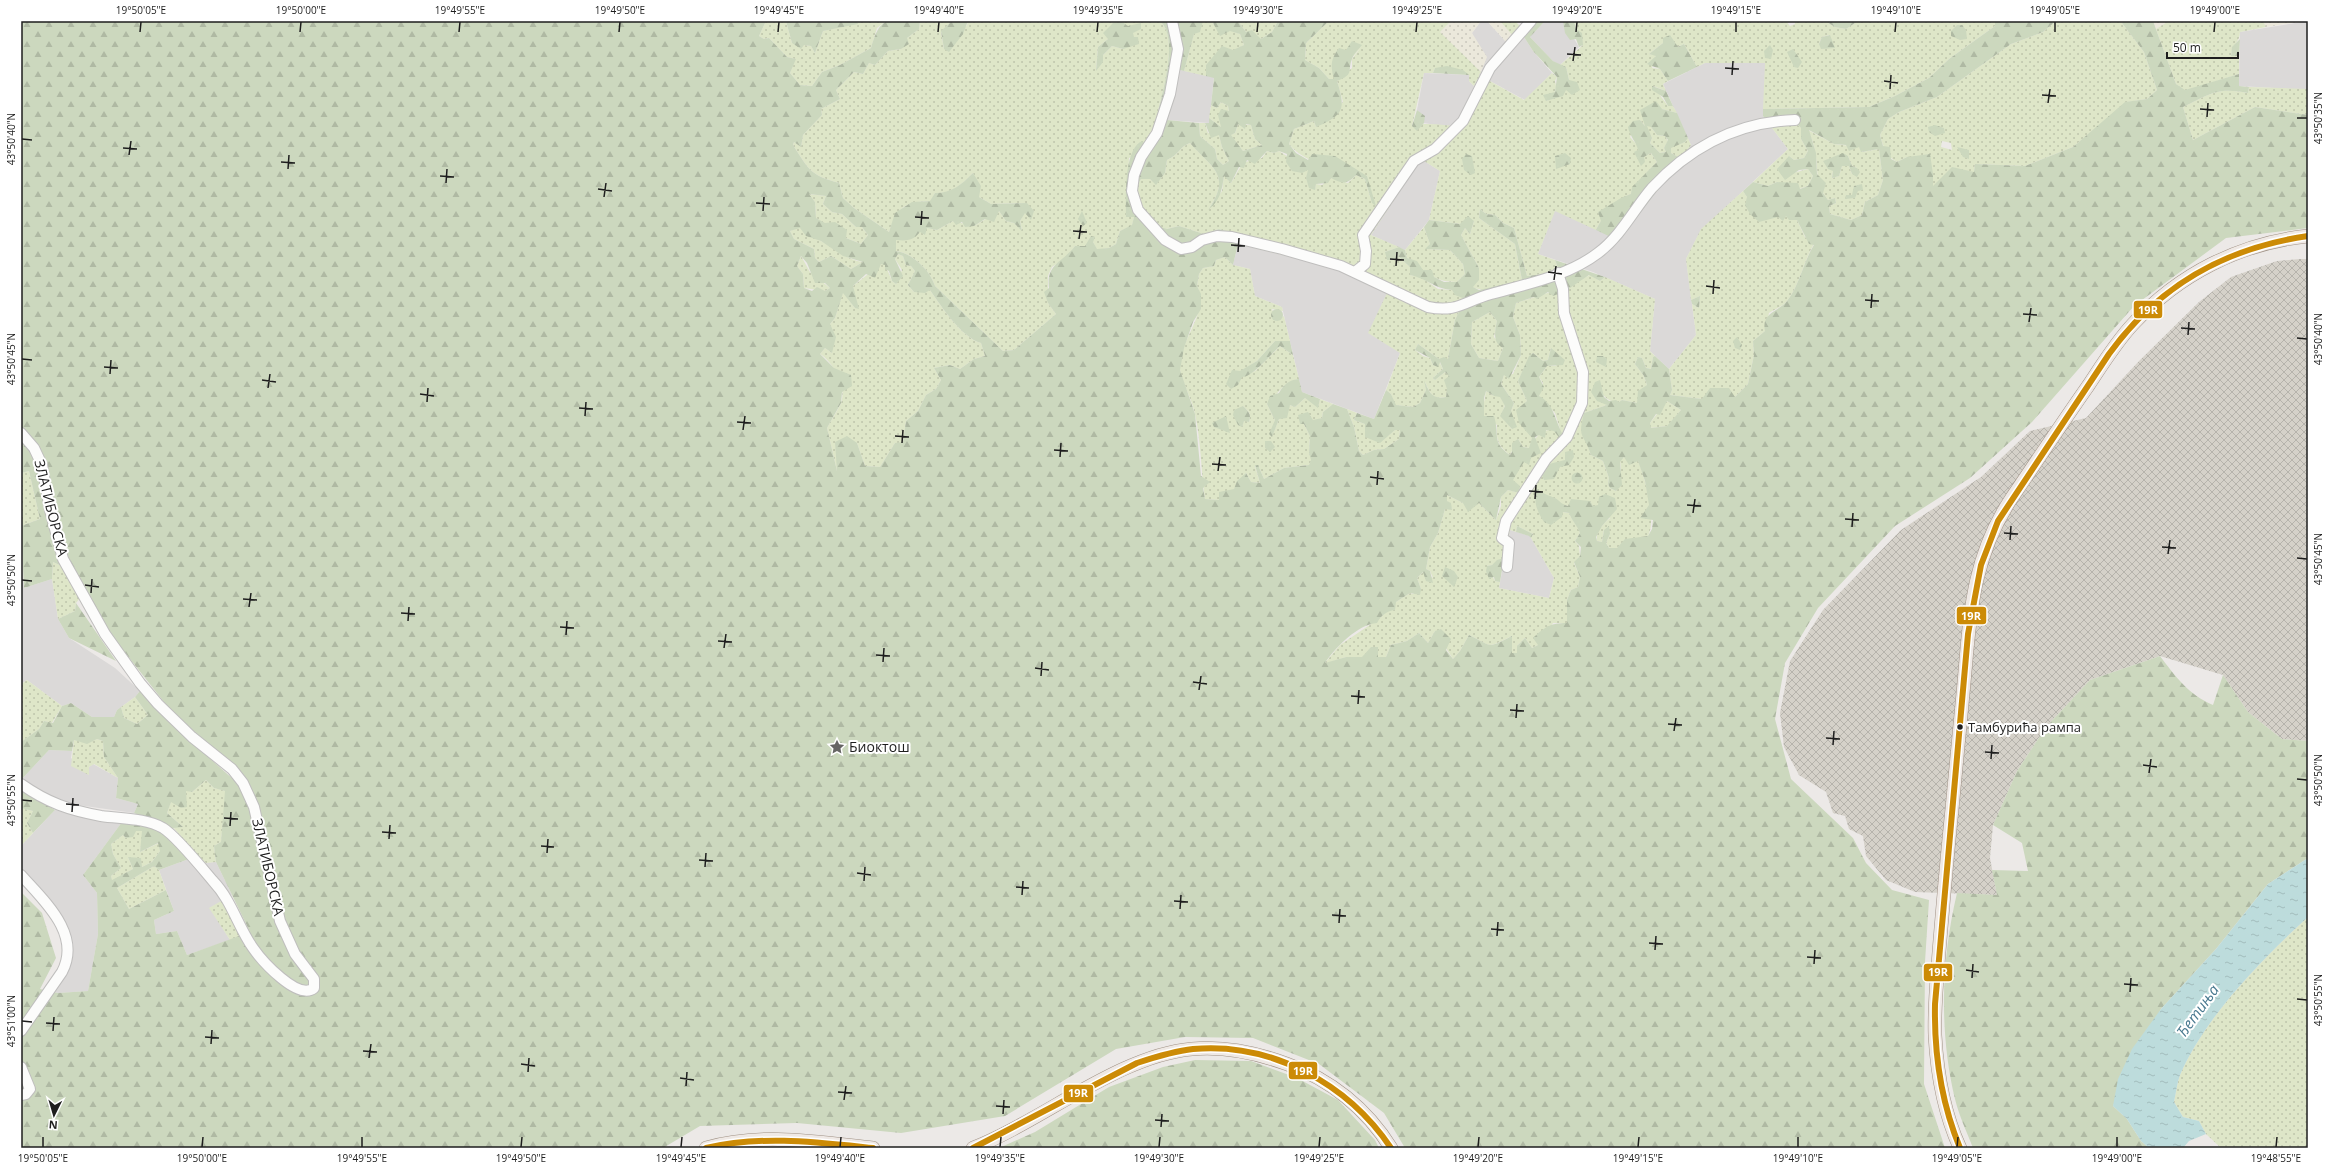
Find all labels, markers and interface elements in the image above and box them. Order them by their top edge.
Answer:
text: 19°50'05"E [116,3,166,17]
text: 19°50'00"E [276,3,326,17]
text: 19°49'55"E [435,3,485,17]
text: 19°49'50"E [595,3,645,17]
text: 19°49'45"E [754,3,804,17]
text: 19°49'40"E [914,3,964,17]
text: 19°49'35"E [1073,3,1123,17]
text: 19°49'30"E [1233,3,1283,17]
text: 19°49'25"E [1392,3,1442,17]
text: 19°49'20"E [1552,3,1602,17]
text: 19°49'15"E [1711,3,1761,17]
text: 19°49'10"E [1871,3,1921,17]
text: 19°49'05"E [2030,3,2080,17]
text: 19°49'00"E [2190,3,2240,17]
scale bar [2167,34,2238,60]
text: 50 m [2173,39,2201,56]
text: 43°50'35"N [2311,92,2325,144]
text: 43°50'40"N [4,113,18,165]
line badge: 19R [2133,300,2163,319]
text: 19R [2138,302,2159,317]
text: 43°50'40"N [2311,313,2325,365]
text: 43°50'45"N [4,333,18,385]
street label: ЗЛАТИБОРСКА [30,457,73,558]
text: 43°50'45"N [2311,533,2325,585]
text: 43°50'50"N [4,554,18,606]
line badge: 19R [1956,606,1987,625]
text: 19R [1961,608,1982,623]
place label: Тамбурића рампа [1968,718,2081,736]
marker: Тамбурића рампа [1955,722,1965,732]
place label: Биоктош [849,737,910,756]
place icon: Биоктош [828,738,846,756]
text: 43°50'50"N [2311,754,2325,806]
text: 43°50'55"N [4,774,18,826]
street label: ЗЛАТИБОРСКА [248,816,289,918]
line badge: 19R [1923,963,1953,982]
text: 19R [1928,964,1949,979]
text: 43°50'55"N [2311,974,2325,1026]
water label: Ђетиња [2171,980,2223,1041]
text: 43°51'00"N [4,995,18,1047]
line badge: 19R [1288,1061,1318,1080]
text: 19R [1293,1063,1314,1078]
line badge: 19R [1063,1084,1094,1103]
text: 19R [1068,1085,1089,1100]
north arrow [34,1095,74,1135]
text: N [48,1118,58,1133]
text: 19°50'05"E [18,1151,68,1165]
text: 19°50'00"E [177,1151,227,1165]
text: 19°49'55"E [337,1151,387,1165]
text: 19°49'50"E [496,1151,546,1165]
text: 19°49'45"E [656,1151,706,1165]
text: 19°49'40"E [815,1151,865,1165]
text: 19°49'35"E [975,1151,1025,1165]
text: 19°49'30"E [1134,1151,1184,1165]
text: 19°49'25"E [1294,1151,1344,1165]
text: 19°49'20"E [1453,1151,1503,1165]
text: 19°49'15"E [1613,1151,1663,1165]
text: 19°49'10"E [1773,1151,1823,1165]
text: 19°49'05"E [1932,1151,1982,1165]
text: 19°49'00"E [2092,1151,2142,1165]
text: 19°48'55"E [2251,1151,2301,1165]

